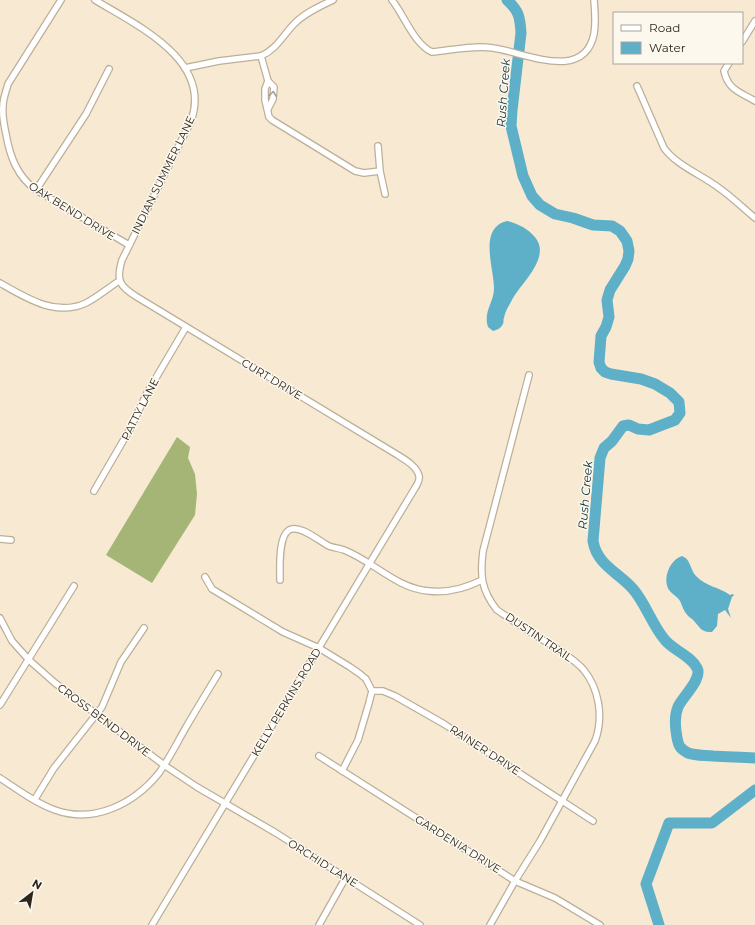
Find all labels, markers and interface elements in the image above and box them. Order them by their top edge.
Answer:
legend [613,12,743,64]
text: Road [649,20,680,35]
text: Water [649,40,686,55]
water label: Rush Creek [493,57,513,128]
one-way arrow [268,91,277,97]
street label: INDIAN SUMMER LANE [128,114,198,236]
street label: OAK BEND DRIVE [26,179,118,243]
street label: CURT DRIVE [239,355,305,403]
street label: PATTY LANE [118,375,162,443]
water label: Rush Creek [575,459,596,530]
street label: DUSTIN TRAIL [503,609,576,665]
street label: KELLY PERKINS ROAD [248,645,324,759]
street label: CROSS BEND DRIVE [55,680,153,760]
street label: RAINER DRIVE [447,722,523,778]
street label: GARDENIA DRIVE [412,812,504,876]
street label: ORCHID LANE [285,836,361,890]
north arrow [12,873,52,913]
text: N [30,876,45,893]

